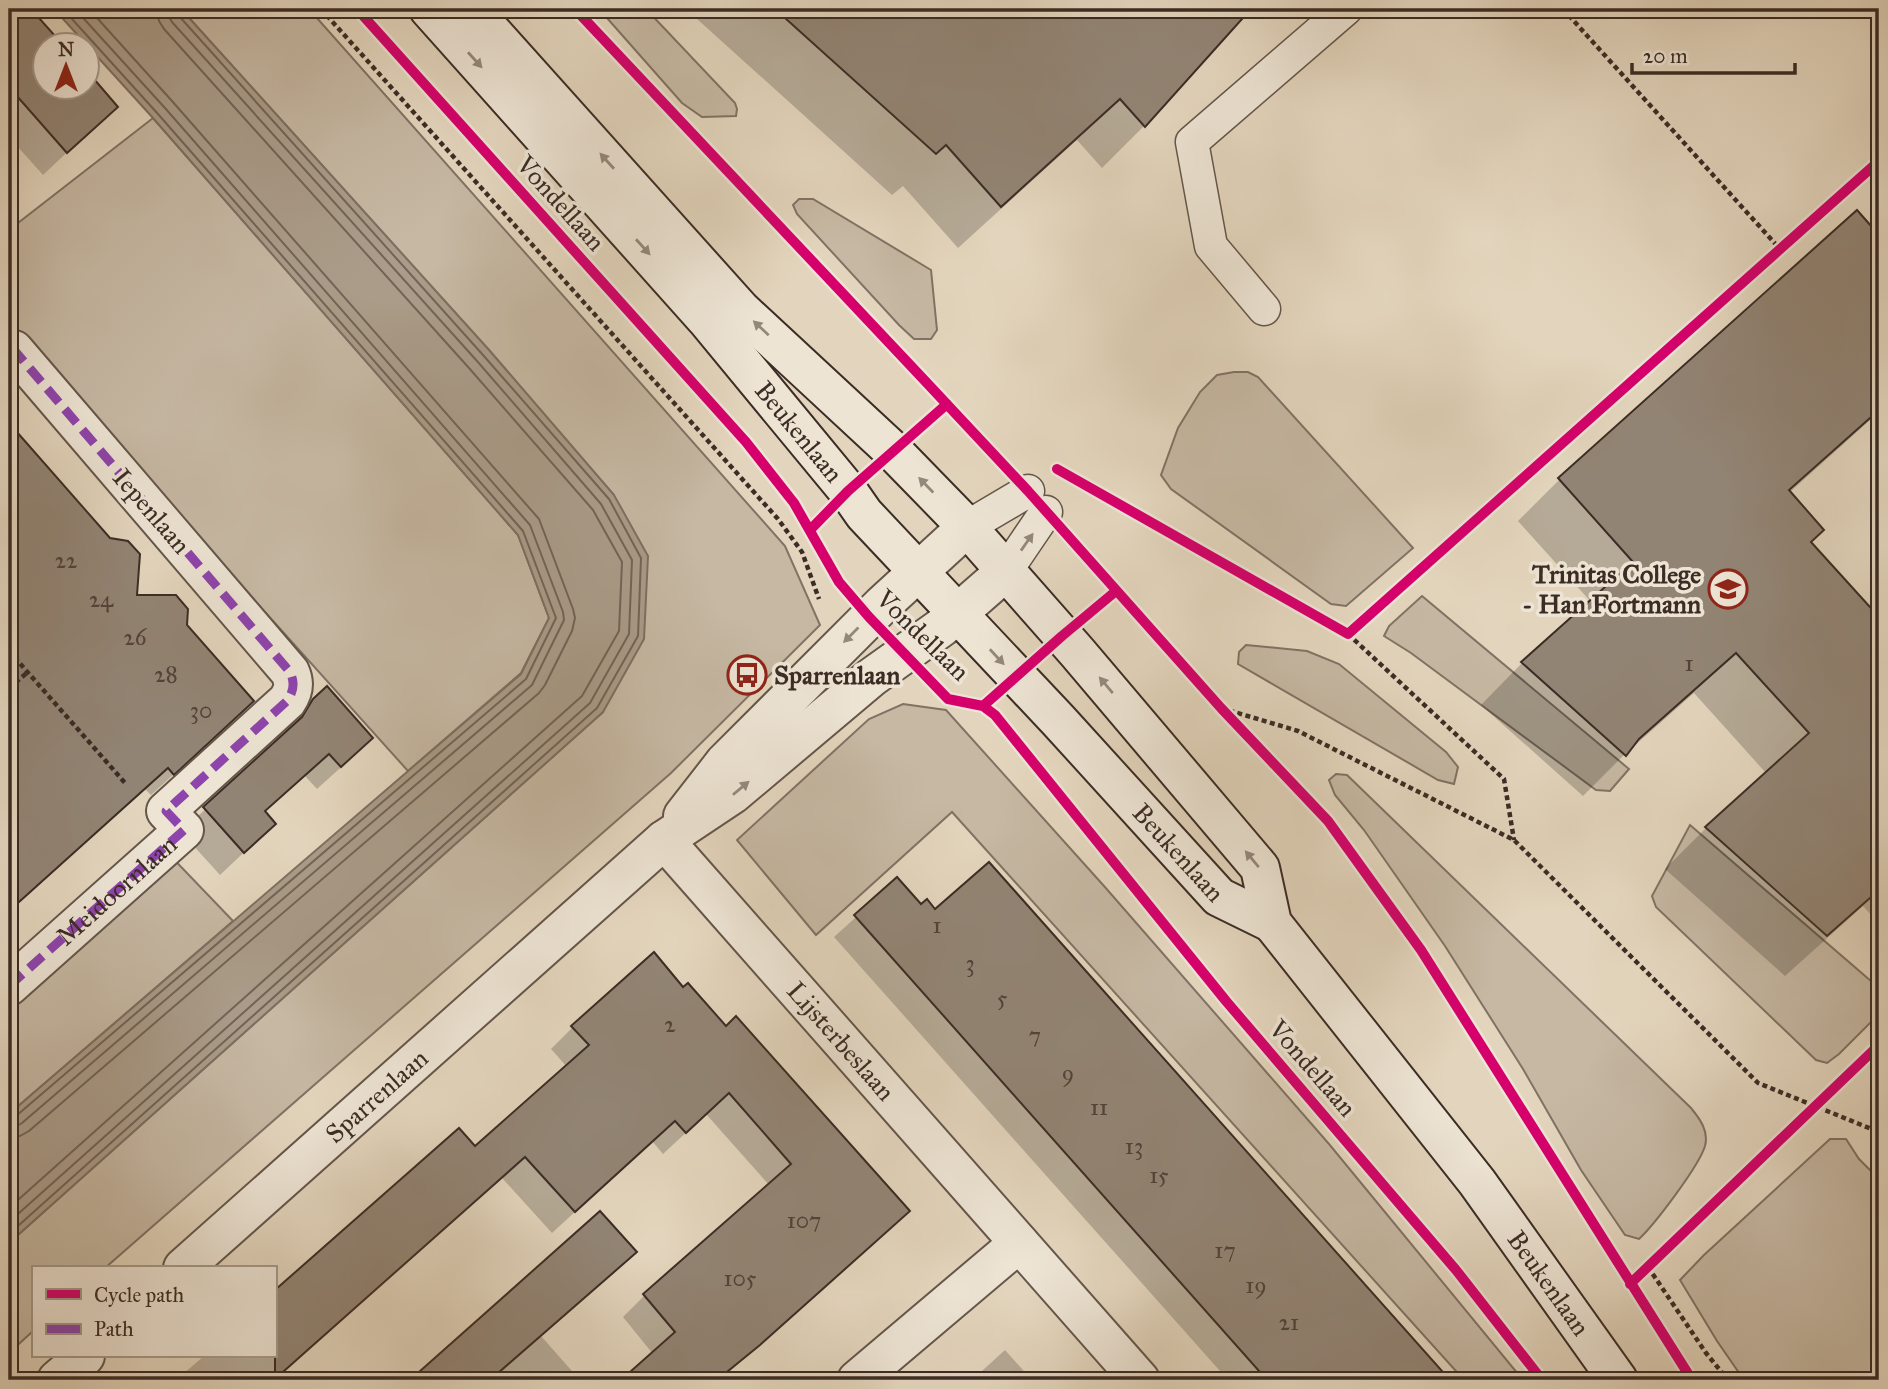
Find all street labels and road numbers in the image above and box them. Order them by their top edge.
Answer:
street label: Vondellaan [509,148,612,257]
street label: Beukenlaan [748,375,850,489]
street label: Iepenlaan [106,462,198,560]
street label: Vondellaan [869,582,976,687]
street label: Beukenlaan [1126,797,1231,908]
street label: Meidoornlaan [49,828,183,952]
street label: Lijsterbeslaan [780,975,902,1107]
street label: Vondellaan [1262,1012,1364,1123]
street label: Sparrenlaan [319,1042,434,1150]
street label: Beukenlaan [1501,1224,1597,1342]

